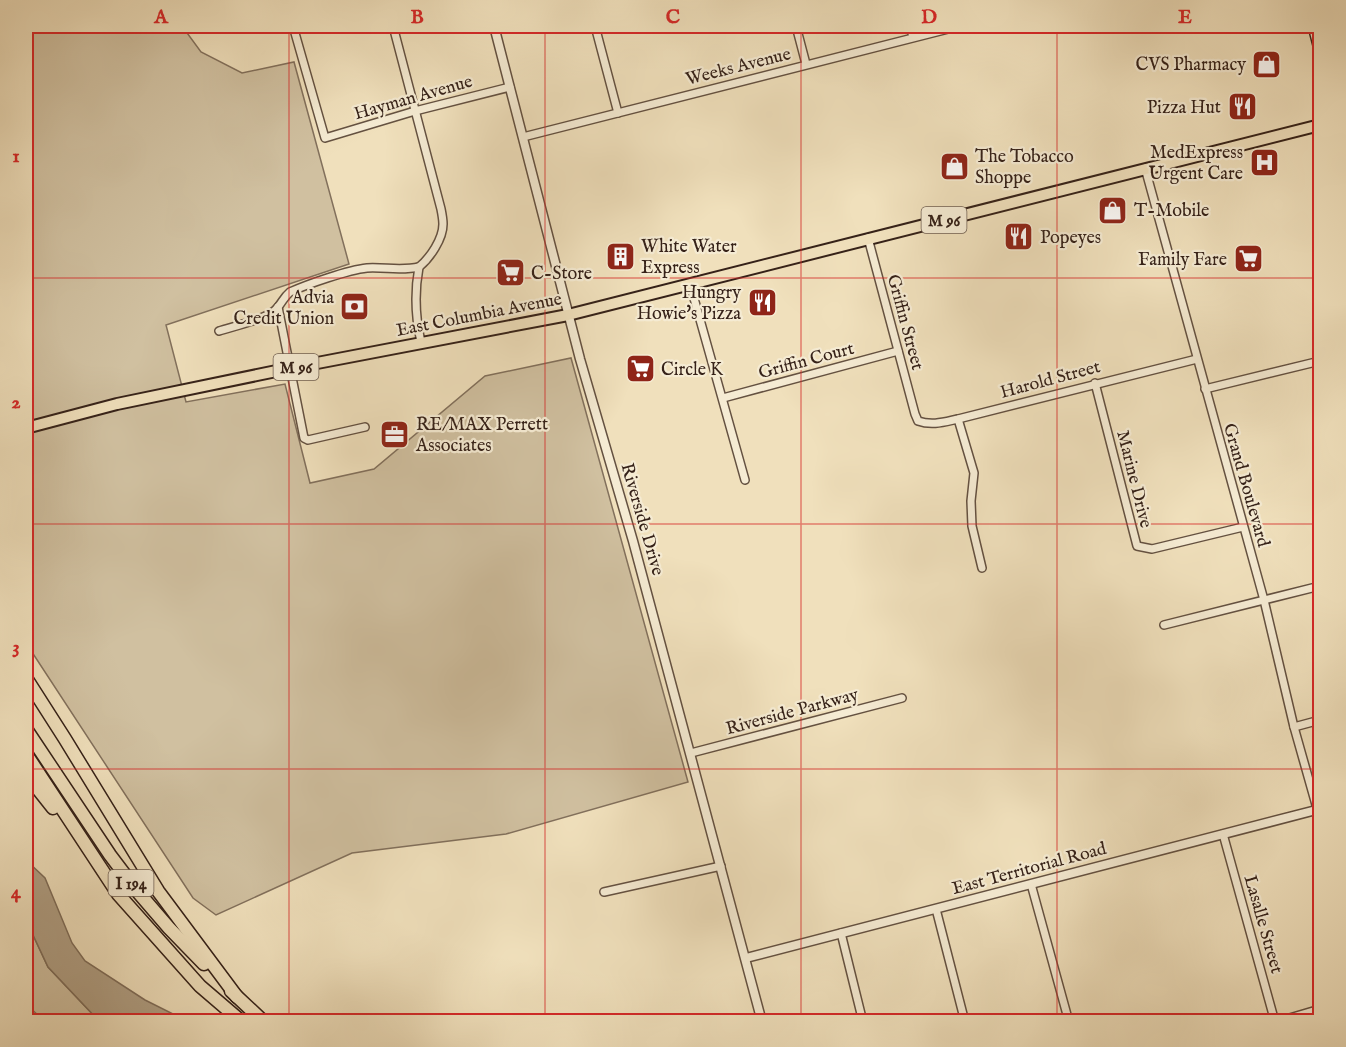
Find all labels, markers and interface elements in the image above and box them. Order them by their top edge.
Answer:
text: A [153,5,169,30]
text: B [410,5,424,30]
text: C [666,5,680,30]
text: D [921,5,937,30]
text: E [1178,5,1192,30]
street label: Weeks Avenue [683,43,793,92]
shop icon: CVS Pharmacy [1251,48,1283,80]
place label: CVS Pharmacy [1136,54,1246,77]
street label: Hayman Avenue [352,71,475,126]
restaurant icon: Pizza Hut [1226,91,1258,123]
place label: Pizza Hut [1147,97,1221,120]
place label: MedExpress Urgent Care [1148,142,1243,186]
text: 1 [12,144,20,169]
place label: The Tobacco Shoppe [975,146,1074,190]
hospital icon: MedExpress Urgent Care [1248,146,1280,178]
shop icon: The Tobacco Shoppe [938,150,970,182]
shop icon: T-Mobile [1097,194,1129,226]
place label: T-Mobile [1134,200,1209,223]
road number: M 96 [922,207,966,233]
restaurant icon: Popeyes [1003,221,1035,253]
place label: Popeyes [1040,227,1101,250]
place label: White Water Express [641,236,737,280]
building icon: White Water Express [604,240,636,272]
supermarket icon: Family Fare [1232,243,1264,275]
place label: Family Fare [1138,249,1227,272]
supermarket icon: C-Store [494,257,526,289]
place label: C-Store [531,263,592,286]
street label: Griffin Street [881,272,928,373]
place label: Hungry Howie's Pizza [637,282,741,326]
restaurant icon: Hungry Howie's Pizza [746,286,778,318]
place label: Advia Credit Union [234,287,334,331]
street label: East Columbia Avenue [394,288,564,343]
bank icon: Advia Credit Union [339,291,371,323]
street label: Griffin Court [756,338,857,385]
supermarket icon: Circle K [624,353,656,385]
road number: M 96 [274,354,318,380]
street label: Harold Street [998,356,1103,405]
place label: Circle K [661,359,724,382]
text: 2 [11,390,21,415]
place label: RE/MAX Perrett Associates [415,414,548,458]
office icon: RE/MAX Perrett Associates [379,418,411,450]
street label: Grand Boulevard [1217,421,1274,550]
street label: Marine Drive [1110,428,1157,531]
street label: Riverside Drive [615,461,669,578]
text: 3 [12,635,20,660]
street label: Riverside Parkway [724,684,861,741]
street label: East Territorial Road [950,838,1110,901]
road number: I 194 [108,870,154,896]
street label: Lasalle Street [1238,873,1288,976]
text: 4 [11,880,22,905]

